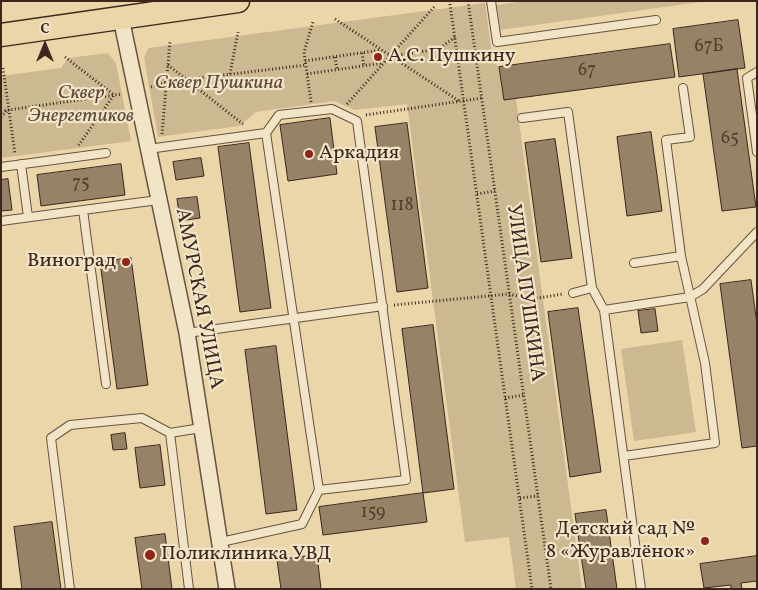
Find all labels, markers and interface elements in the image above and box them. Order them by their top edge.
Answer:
north arrow [20,20,70,70]
text: С [40,20,50,39]
house number: 67Б [695,37,723,59]
place label: А.С. Пушкину [388,45,515,69]
marker: А.С. Пушкину [372,51,384,63]
house number: 67 [578,61,596,83]
park label: Сквер Пушкина [155,72,283,96]
park label: Сквер Энергетиков [28,82,134,129]
house number: 65 [721,129,739,151]
place label: Аркадия [319,142,399,166]
marker: Аркадия [303,148,315,160]
house number: 75 [72,174,90,196]
house number: 118 [390,196,414,218]
street label: УЛИЦА ПУШКИНА [500,203,548,383]
street label: АМУРСКАЯ УЛИЦА [169,207,227,391]
place label: Виноград [27,250,116,274]
marker: Виноград [120,256,132,268]
house number: 159 [361,503,385,525]
place label: Детский сад № 8 «Журавлёнок» [546,518,695,565]
marker: Детский сад № 8 «Журавлёнок» [699,535,711,547]
place label: Поликлиника УВД [161,543,332,567]
marker: Поликлиника УВД [143,548,157,562]

